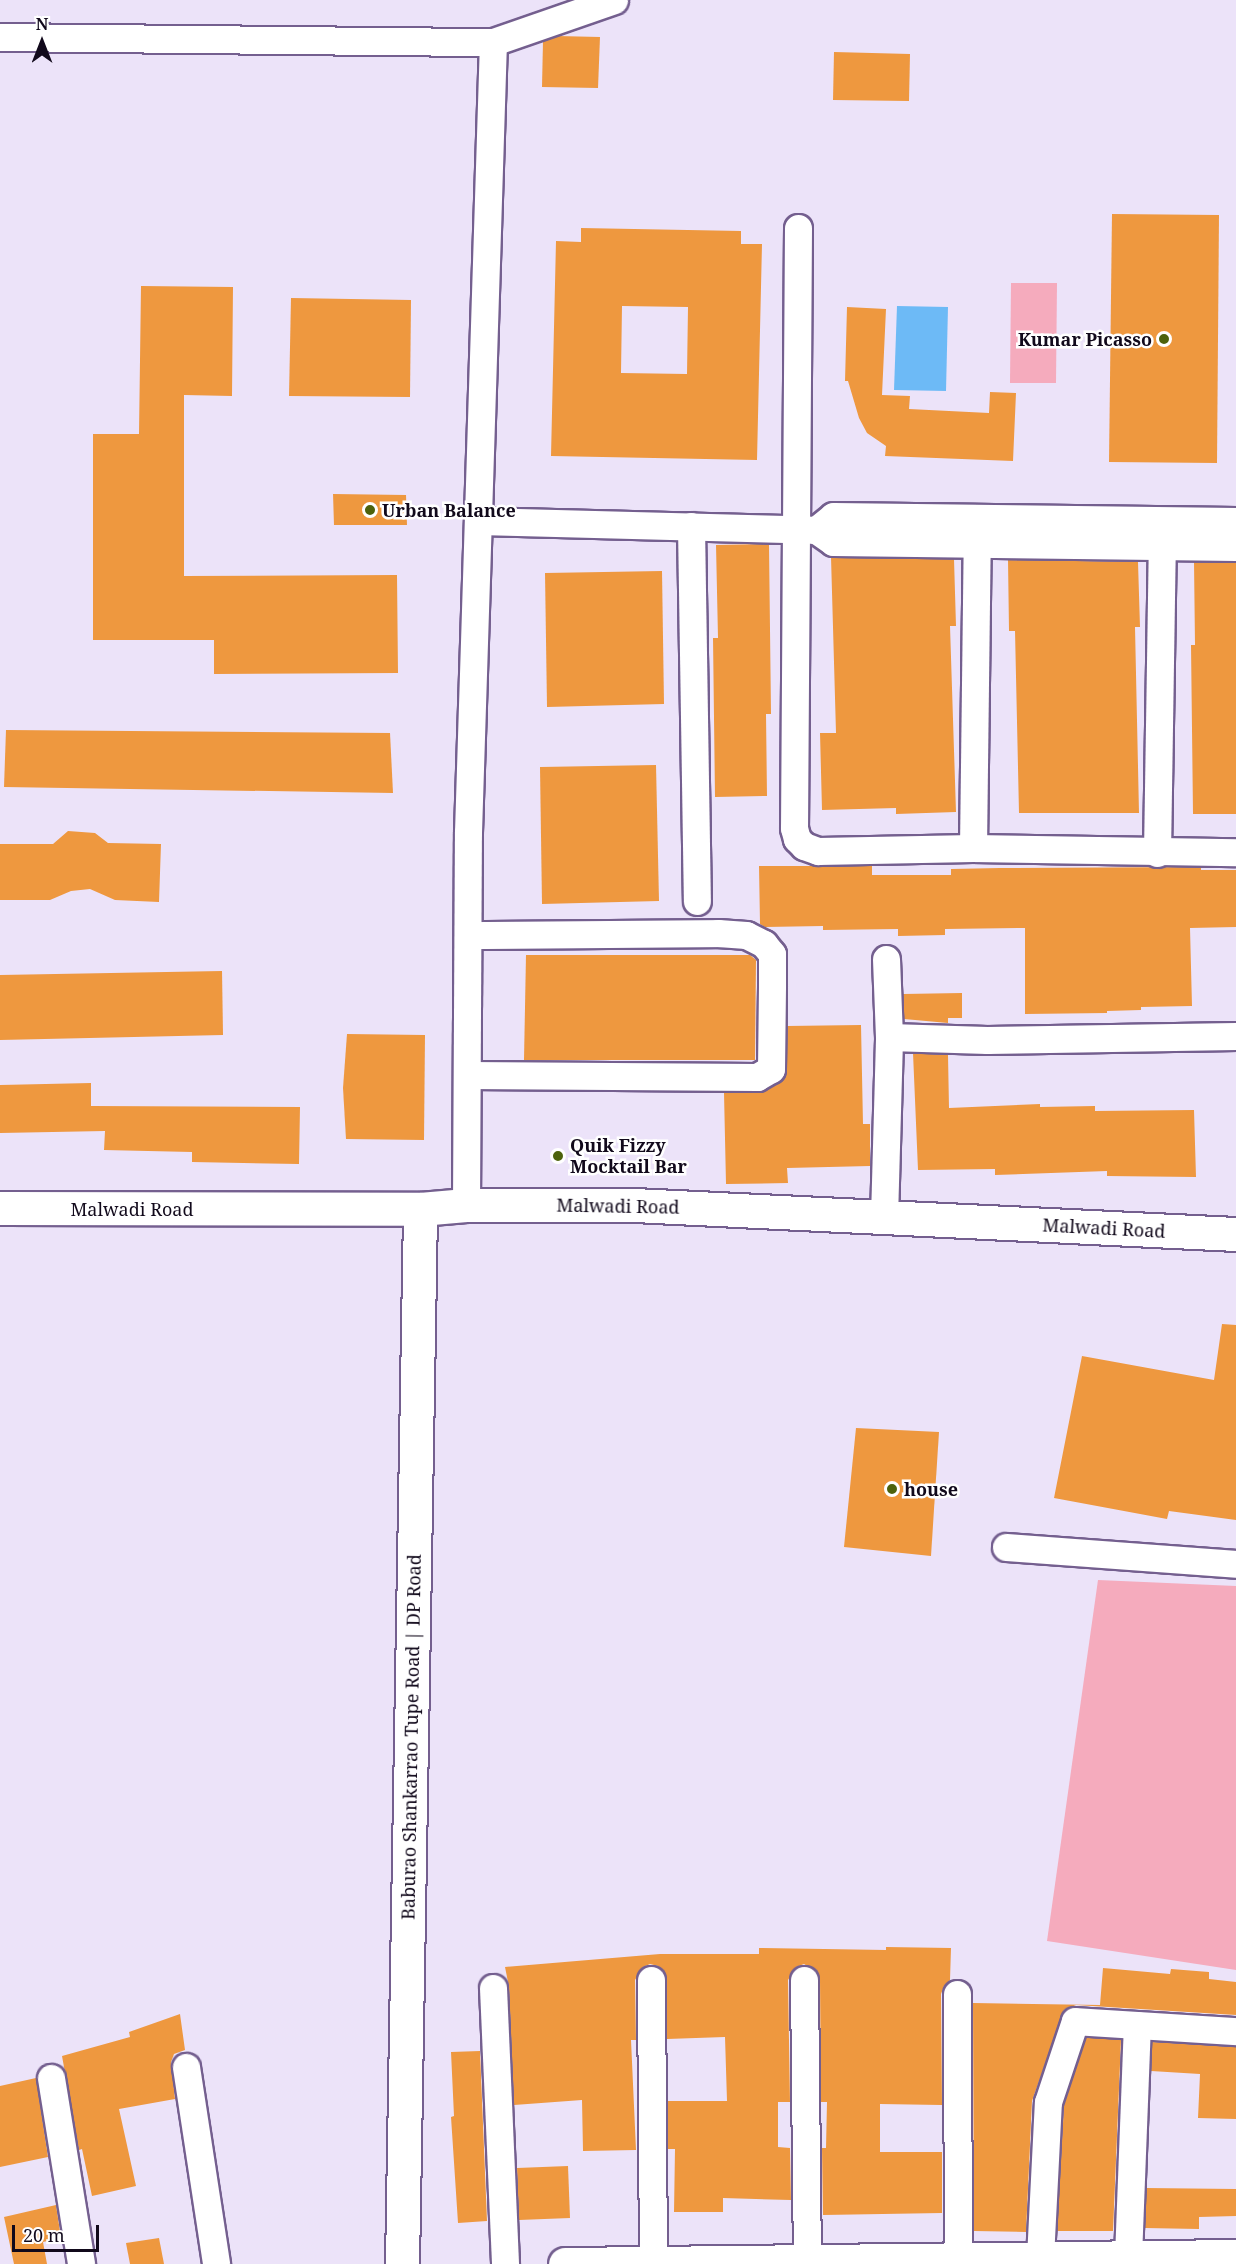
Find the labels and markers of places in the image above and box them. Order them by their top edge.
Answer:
place label: Kumar Picasso [1018,328,1152,350]
marker: Kumar Picasso [1157,332,1171,346]
place label: Urban Balance [382,499,516,521]
marker: Urban Balance [363,503,377,517]
place label: Quik Fizzy Mocktail Bar [570,1135,687,1178]
marker: Quik Fizzy Mocktail Bar [551,1149,565,1163]
place label: house [904,1478,958,1500]
marker: house [885,1482,899,1496]

